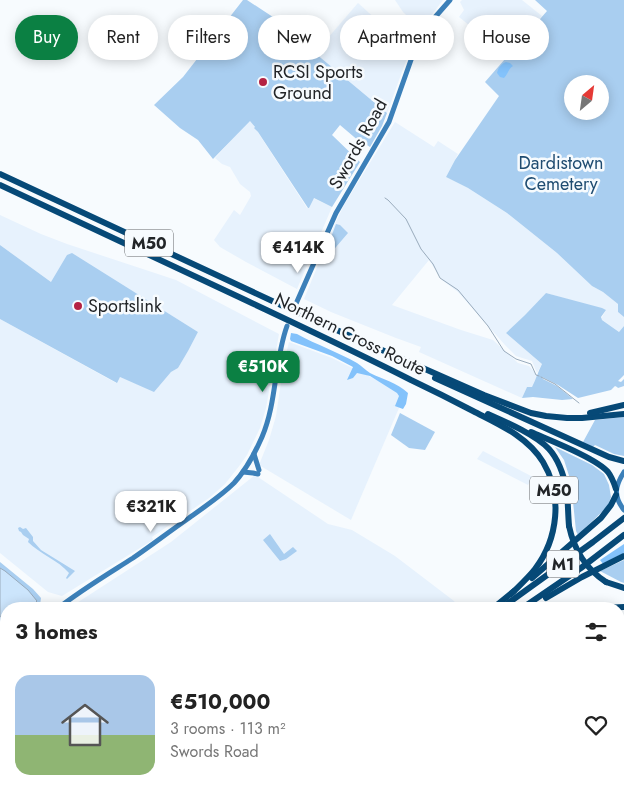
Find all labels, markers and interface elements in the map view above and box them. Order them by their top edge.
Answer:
chip: Buy [15,15,78,60]
chip: Rent [88,15,158,60]
chip: Filters [168,15,248,60]
chip: New [258,15,330,60]
chip: Apartment [340,15,454,60]
chip: House [464,15,549,60]
place label: RCSI Sports Ground [273,59,363,106]
north arrow [564,75,609,120]
map controls [564,75,609,120]
marker: RCSI Sports Ground [257,76,269,88]
street label: Swords Road [322,94,394,194]
park label: Dardistown Cemetery [519,150,603,197]
road number: M50 [125,230,173,256]
pin: €414K [263,232,333,274]
text: €414K [272,236,324,259]
street label: Northern Cross Route [270,286,430,382]
place label: Sportslink [88,293,162,319]
marker: Sportslink [72,300,84,312]
pin: €510K [228,350,298,393]
text: €510K [238,355,288,378]
road number: M50 [530,476,578,504]
pin: €321K [116,490,186,533]
text: €321K [126,495,176,518]
road number: M1 [547,550,579,578]
text: 3 homes [15,617,98,647]
icon: filters [582,618,610,646]
text: €510,000 [170,687,270,717]
icon: home [55,695,115,755]
icon: heart [582,711,610,739]
text: 3 rooms · 113 m² [170,717,286,740]
text: Swords Road [170,740,259,763]

